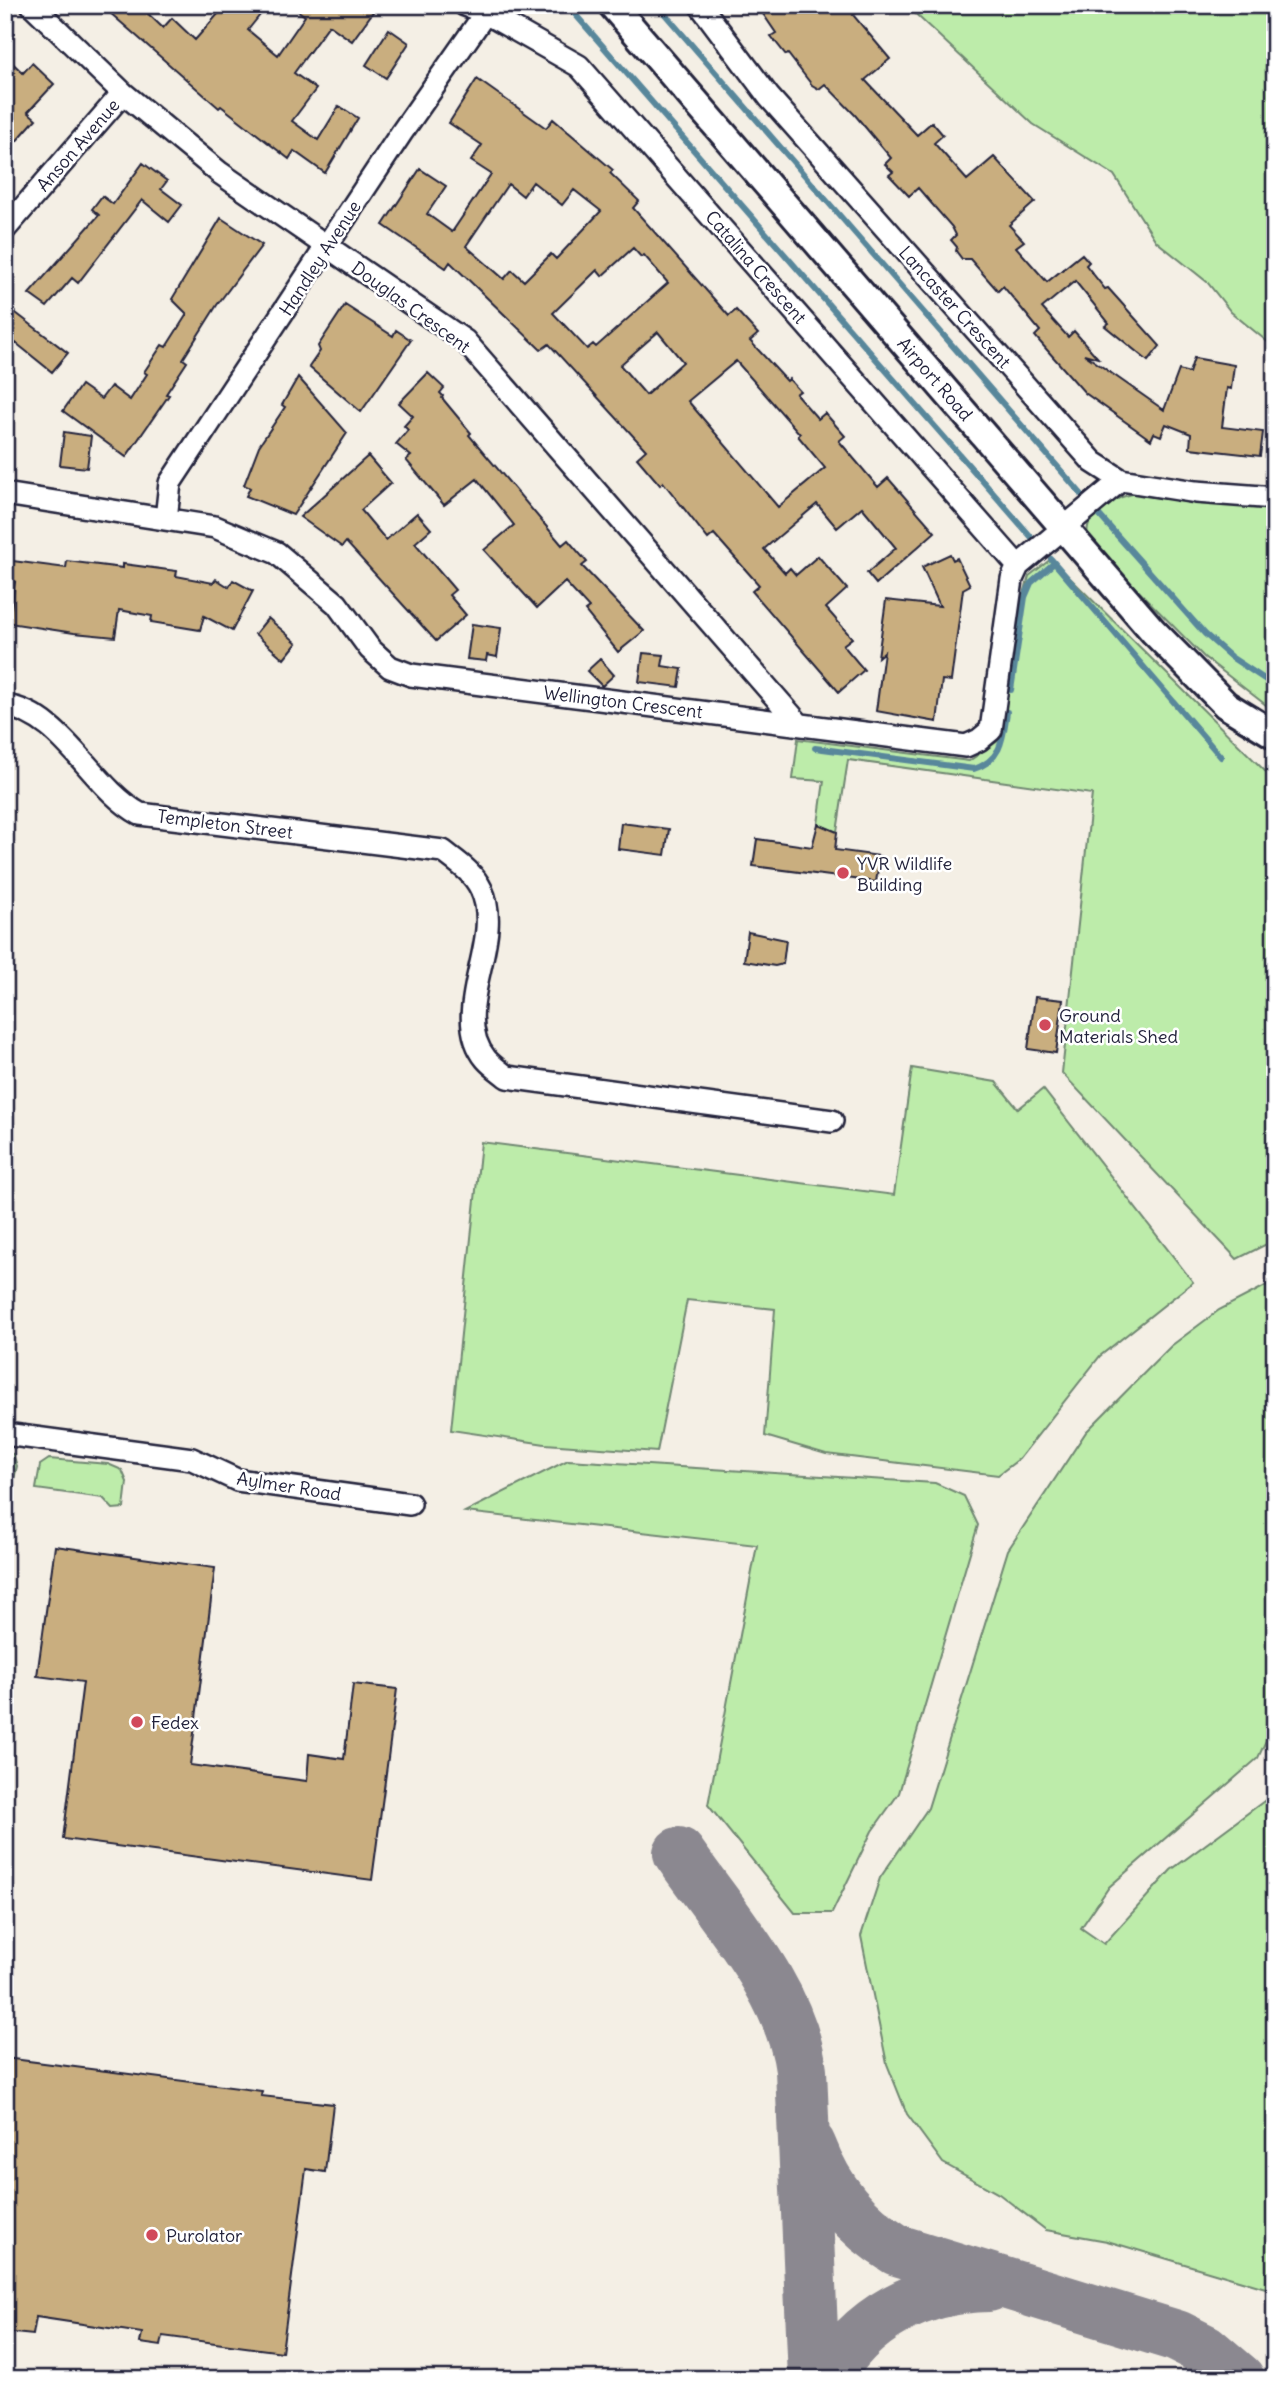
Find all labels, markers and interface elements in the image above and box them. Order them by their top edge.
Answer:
street label: Anson Avenue [31,94,125,196]
street label: Handley Avenue [274,196,366,320]
street label: Catalina Crescent [701,206,811,328]
street label: Lancaster Crescent [894,241,1016,373]
street label: Douglas Crescent [347,256,475,358]
street label: Airport Road [892,333,978,426]
street label: Wellington Crescent [542,681,704,723]
street label: Templeton Street [156,804,294,844]
place label: YVR Wildlife Building [857,852,952,896]
marker: YVR Wildlife Building [835,865,851,881]
place label: Ground Materials Shed [1059,1004,1179,1048]
marker: Ground Materials Shed [1037,1017,1053,1033]
street label: Aylmer Road [235,1466,343,1506]
place label: Fedex [151,1711,199,1734]
marker: Fedex [129,1714,145,1730]
place label: Purolator [166,2224,243,2247]
marker: Purolator [144,2227,160,2243]

